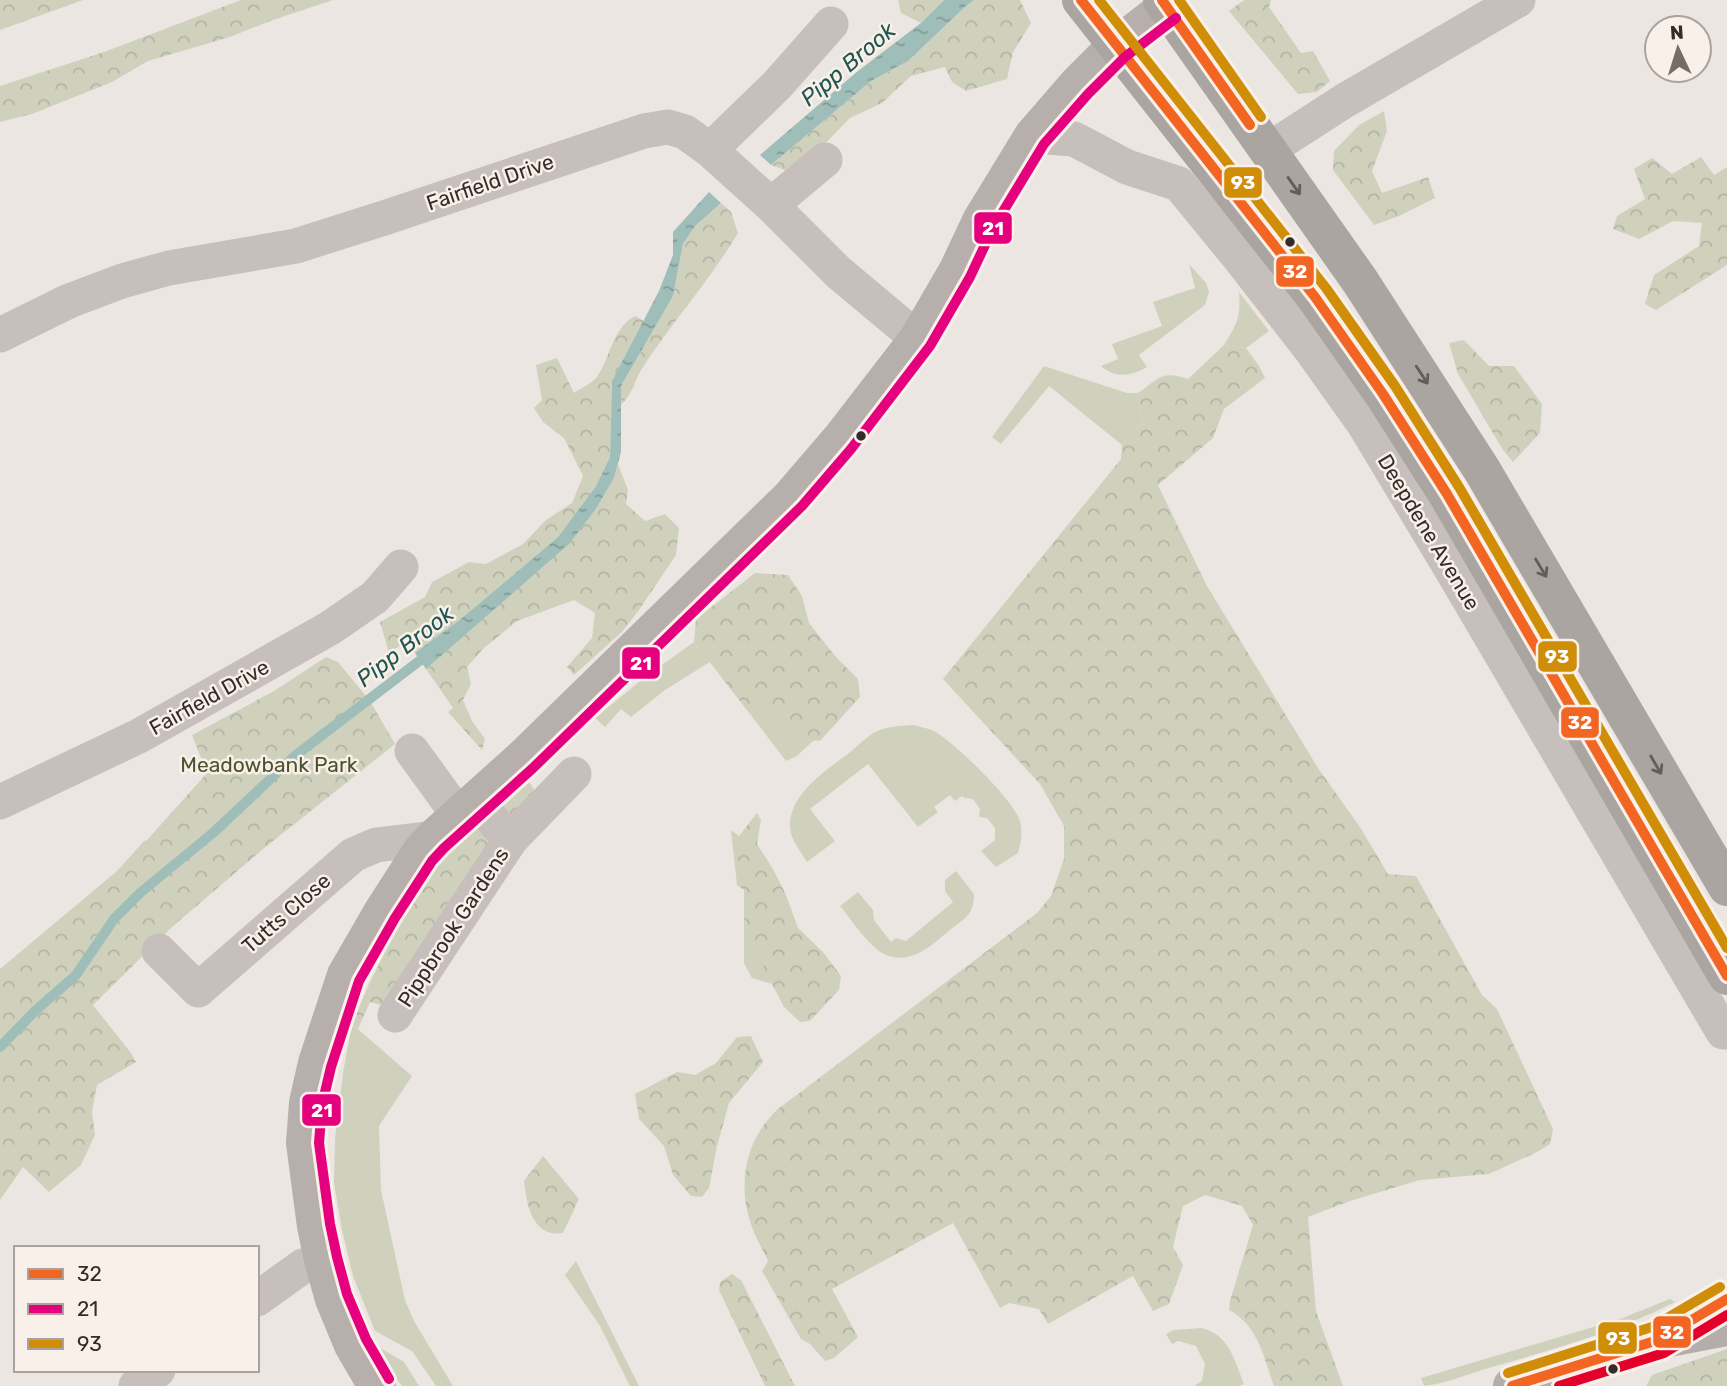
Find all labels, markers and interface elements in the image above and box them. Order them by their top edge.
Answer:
north arrow [1643,14,1713,84]
water label: Pipp Brook [795,15,902,112]
text: N [1669,21,1684,44]
street label: Fairfield Drive [423,149,557,215]
line badge: 93 [1223,166,1263,199]
text: 93 [1231,171,1255,194]
one-way arrow [1287,176,1301,195]
line badge: 21 [973,211,1013,245]
text: 21 [982,217,1004,240]
unlabelled marker [1283,235,1297,249]
line badge: 32 [1275,255,1315,288]
text: 32 [1283,260,1307,283]
one-way arrow [1415,364,1429,384]
unlabelled marker [854,429,868,443]
street label: Deepdene Avenue [1373,450,1485,614]
one-way arrow [1534,558,1548,578]
water label: Pipp Brook [351,599,460,693]
line badge: 93 [1537,640,1578,673]
text: 93 [1545,645,1569,668]
line badge: 21 [621,646,661,680]
text: 21 [630,652,652,675]
street label: Fairfield Drive [145,654,273,740]
line badge: 32 [1560,706,1600,739]
text: 32 [1568,711,1592,734]
park label: Meadowbank Park [180,752,358,777]
one-way arrow [1649,754,1663,774]
street label: Pippbrook Gardens [392,843,514,1011]
street label: Tutts Close [237,868,335,958]
line badge: 21 [301,1093,342,1127]
text: 21 [311,1099,333,1122]
legend [14,1246,259,1372]
text: 32 [77,1261,102,1286]
text: 21 [77,1296,98,1321]
line badge: 32 [1652,1315,1692,1349]
line badge: 93 [1597,1321,1638,1355]
text: 32 [1660,1321,1684,1344]
text: 93 [1606,1327,1630,1350]
text: 93 [77,1331,102,1356]
unlabelled marker [1606,1362,1620,1376]

